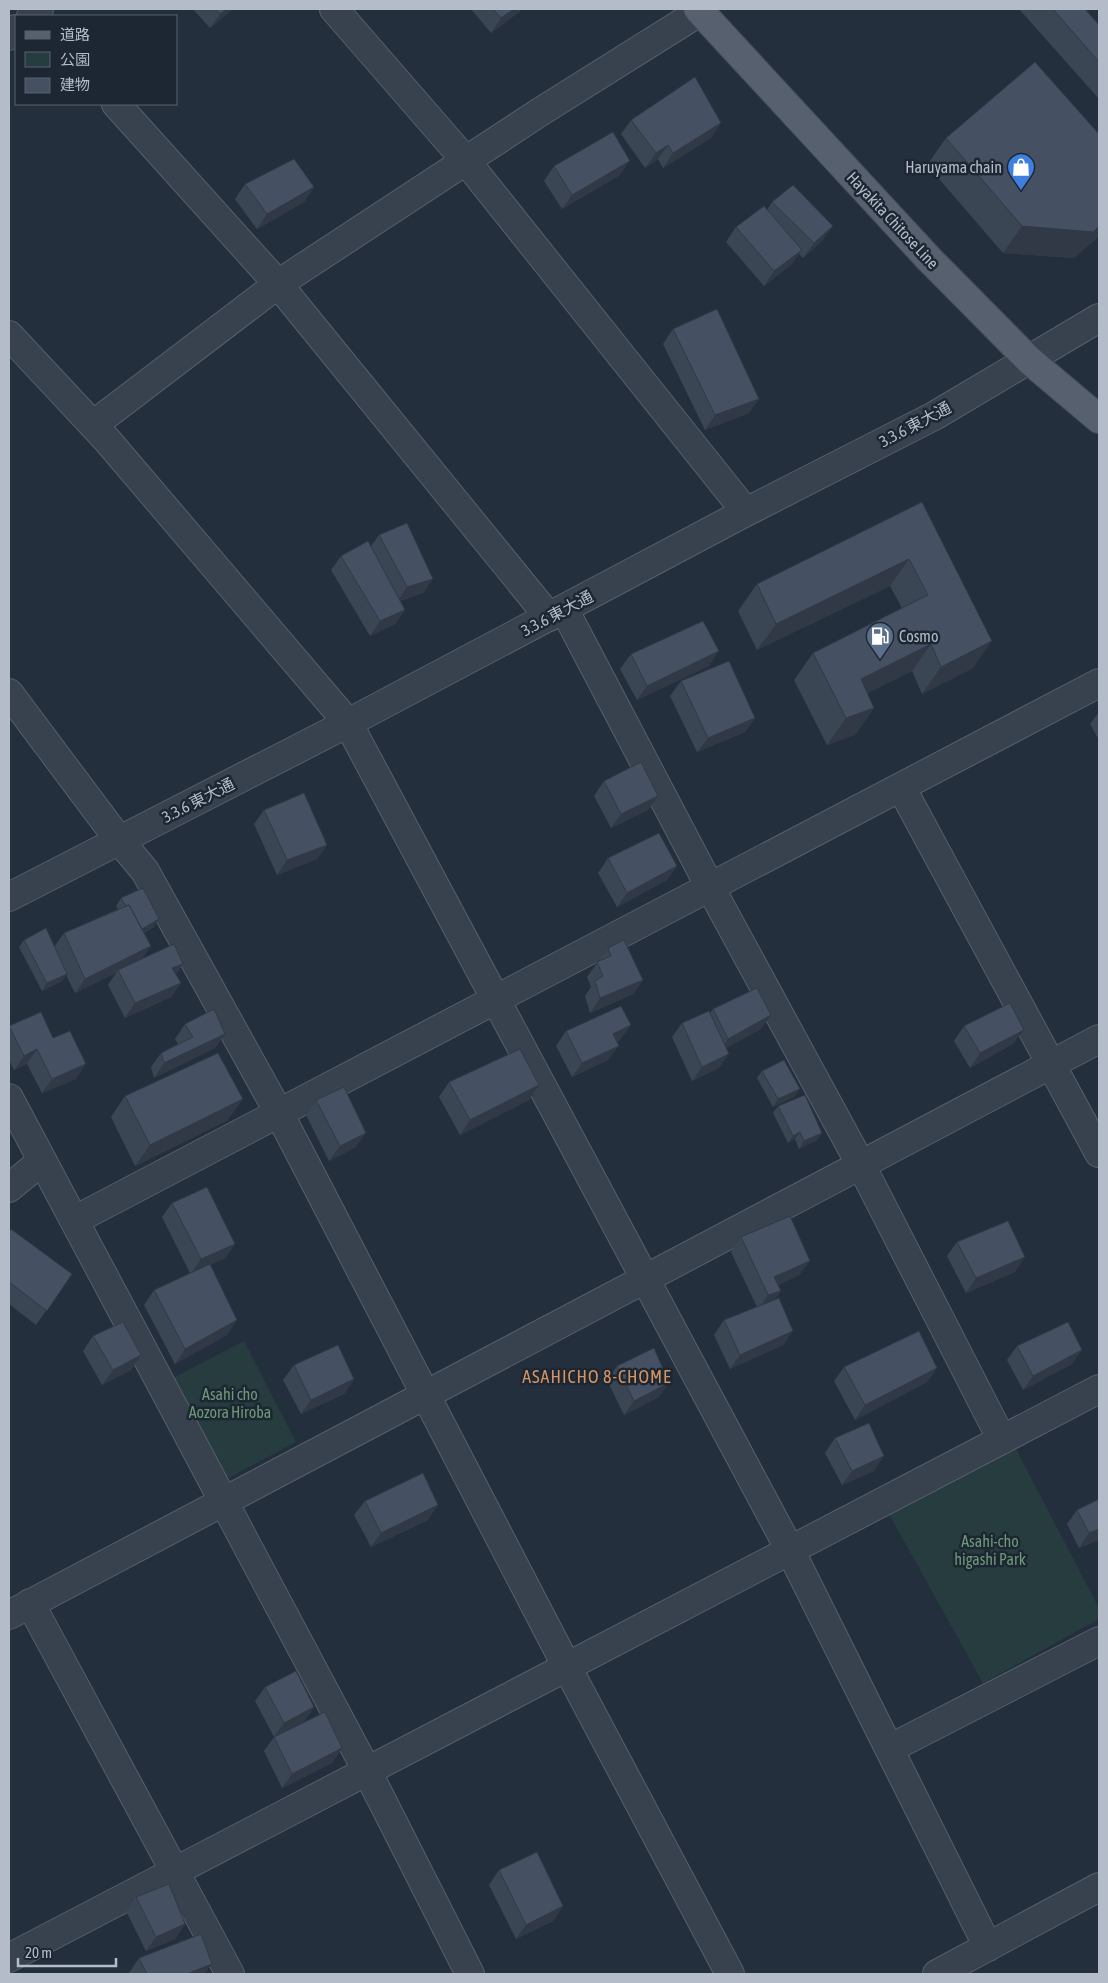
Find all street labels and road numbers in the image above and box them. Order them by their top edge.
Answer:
street label: Hayakita Chitose Line [843,168,942,273]
street label: 3.3.6 東大通 [876,398,954,450]
street label: 3.3.6 東大通 [518,587,596,639]
street label: 3.3.6 東大通 [159,774,237,826]

